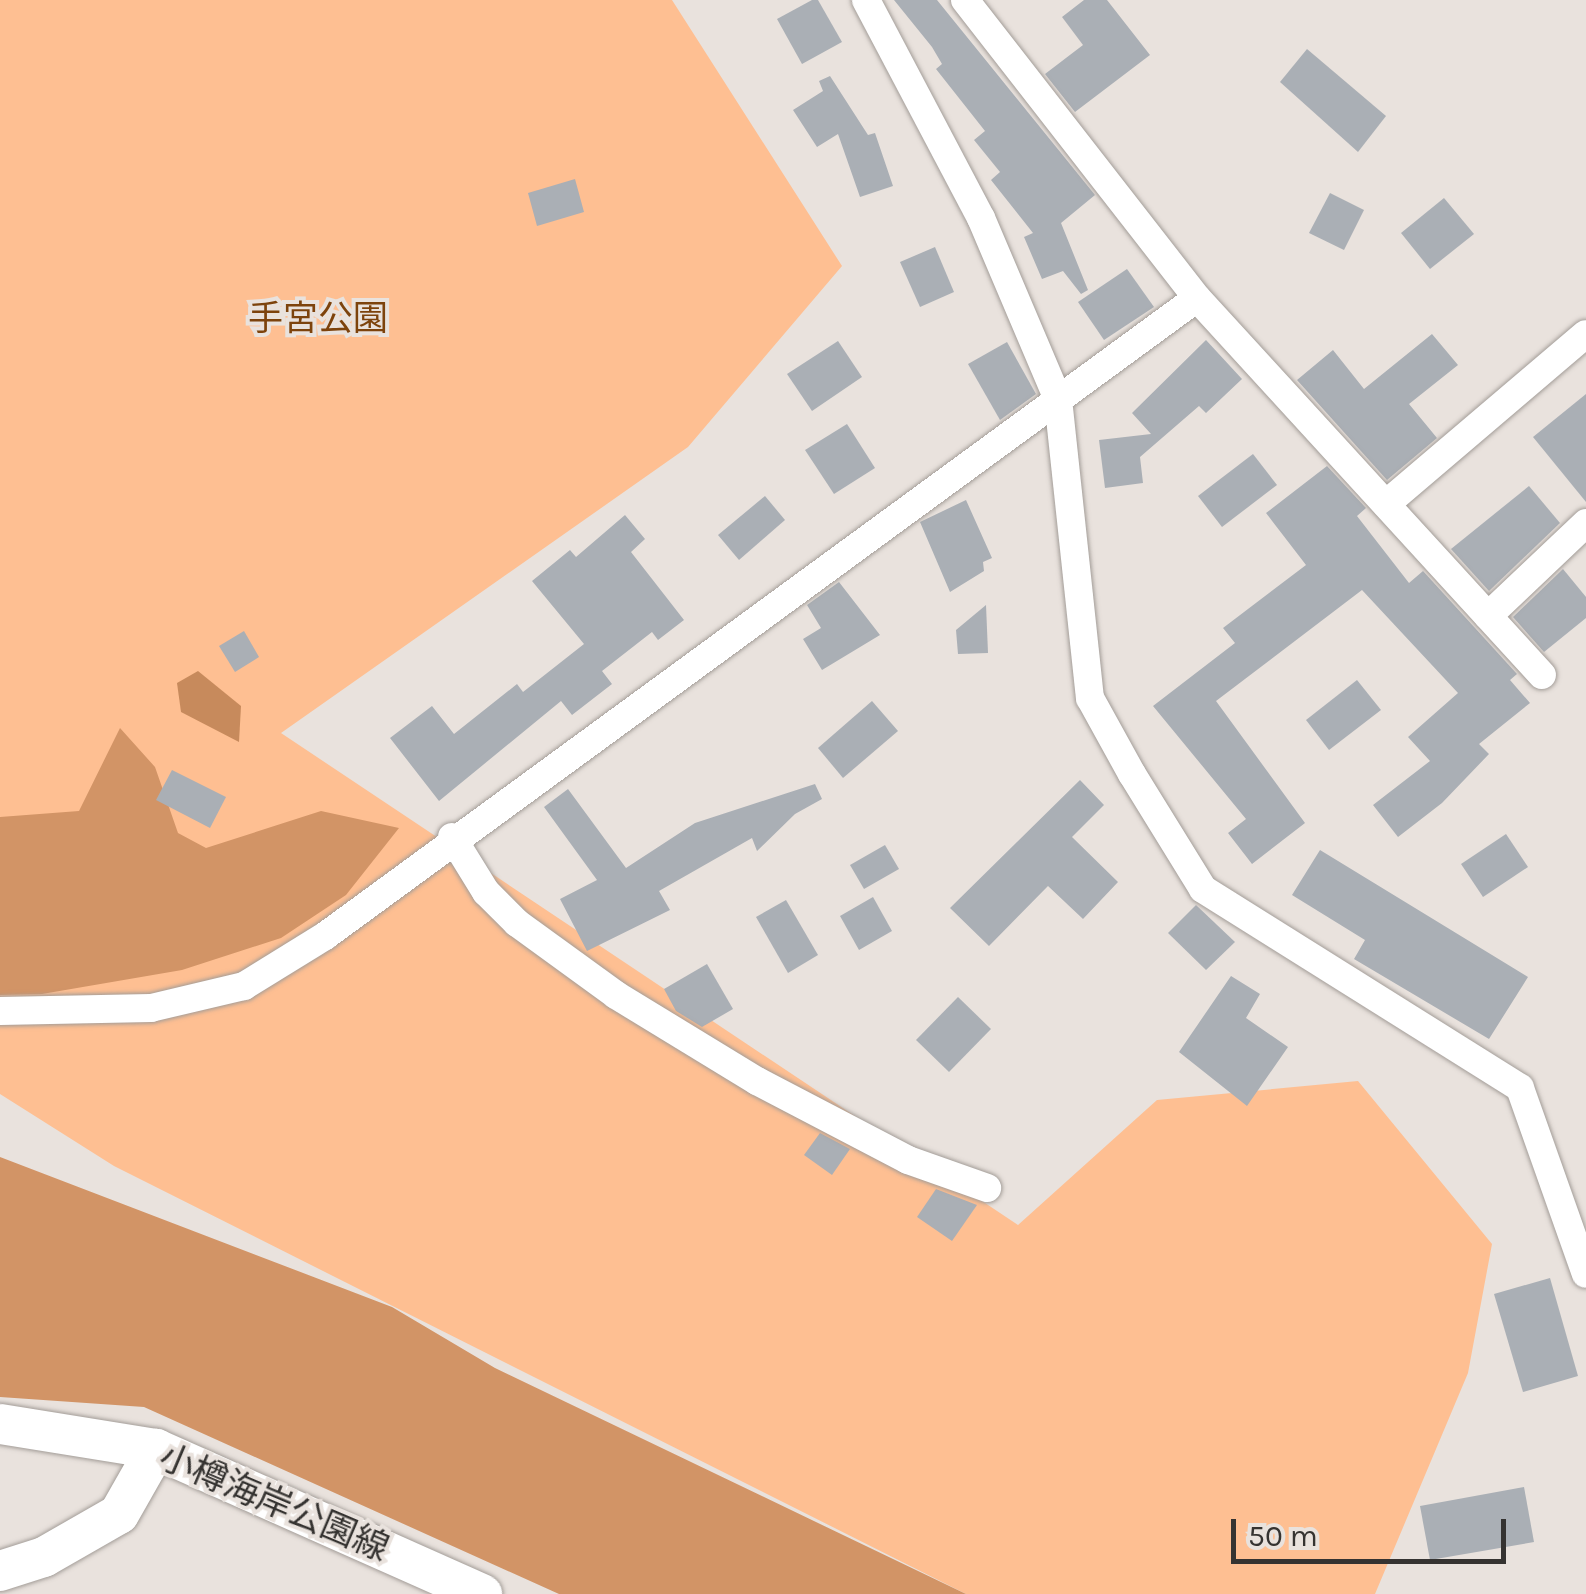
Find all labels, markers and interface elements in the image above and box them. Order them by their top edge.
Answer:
park label: 手宮公園 [248,298,388,340]
street label: 小樽海岸公園線 [153,1436,395,1570]
scale bar [1236,1499,1511,1561]
text: 50 m [1248,1518,1318,1554]

